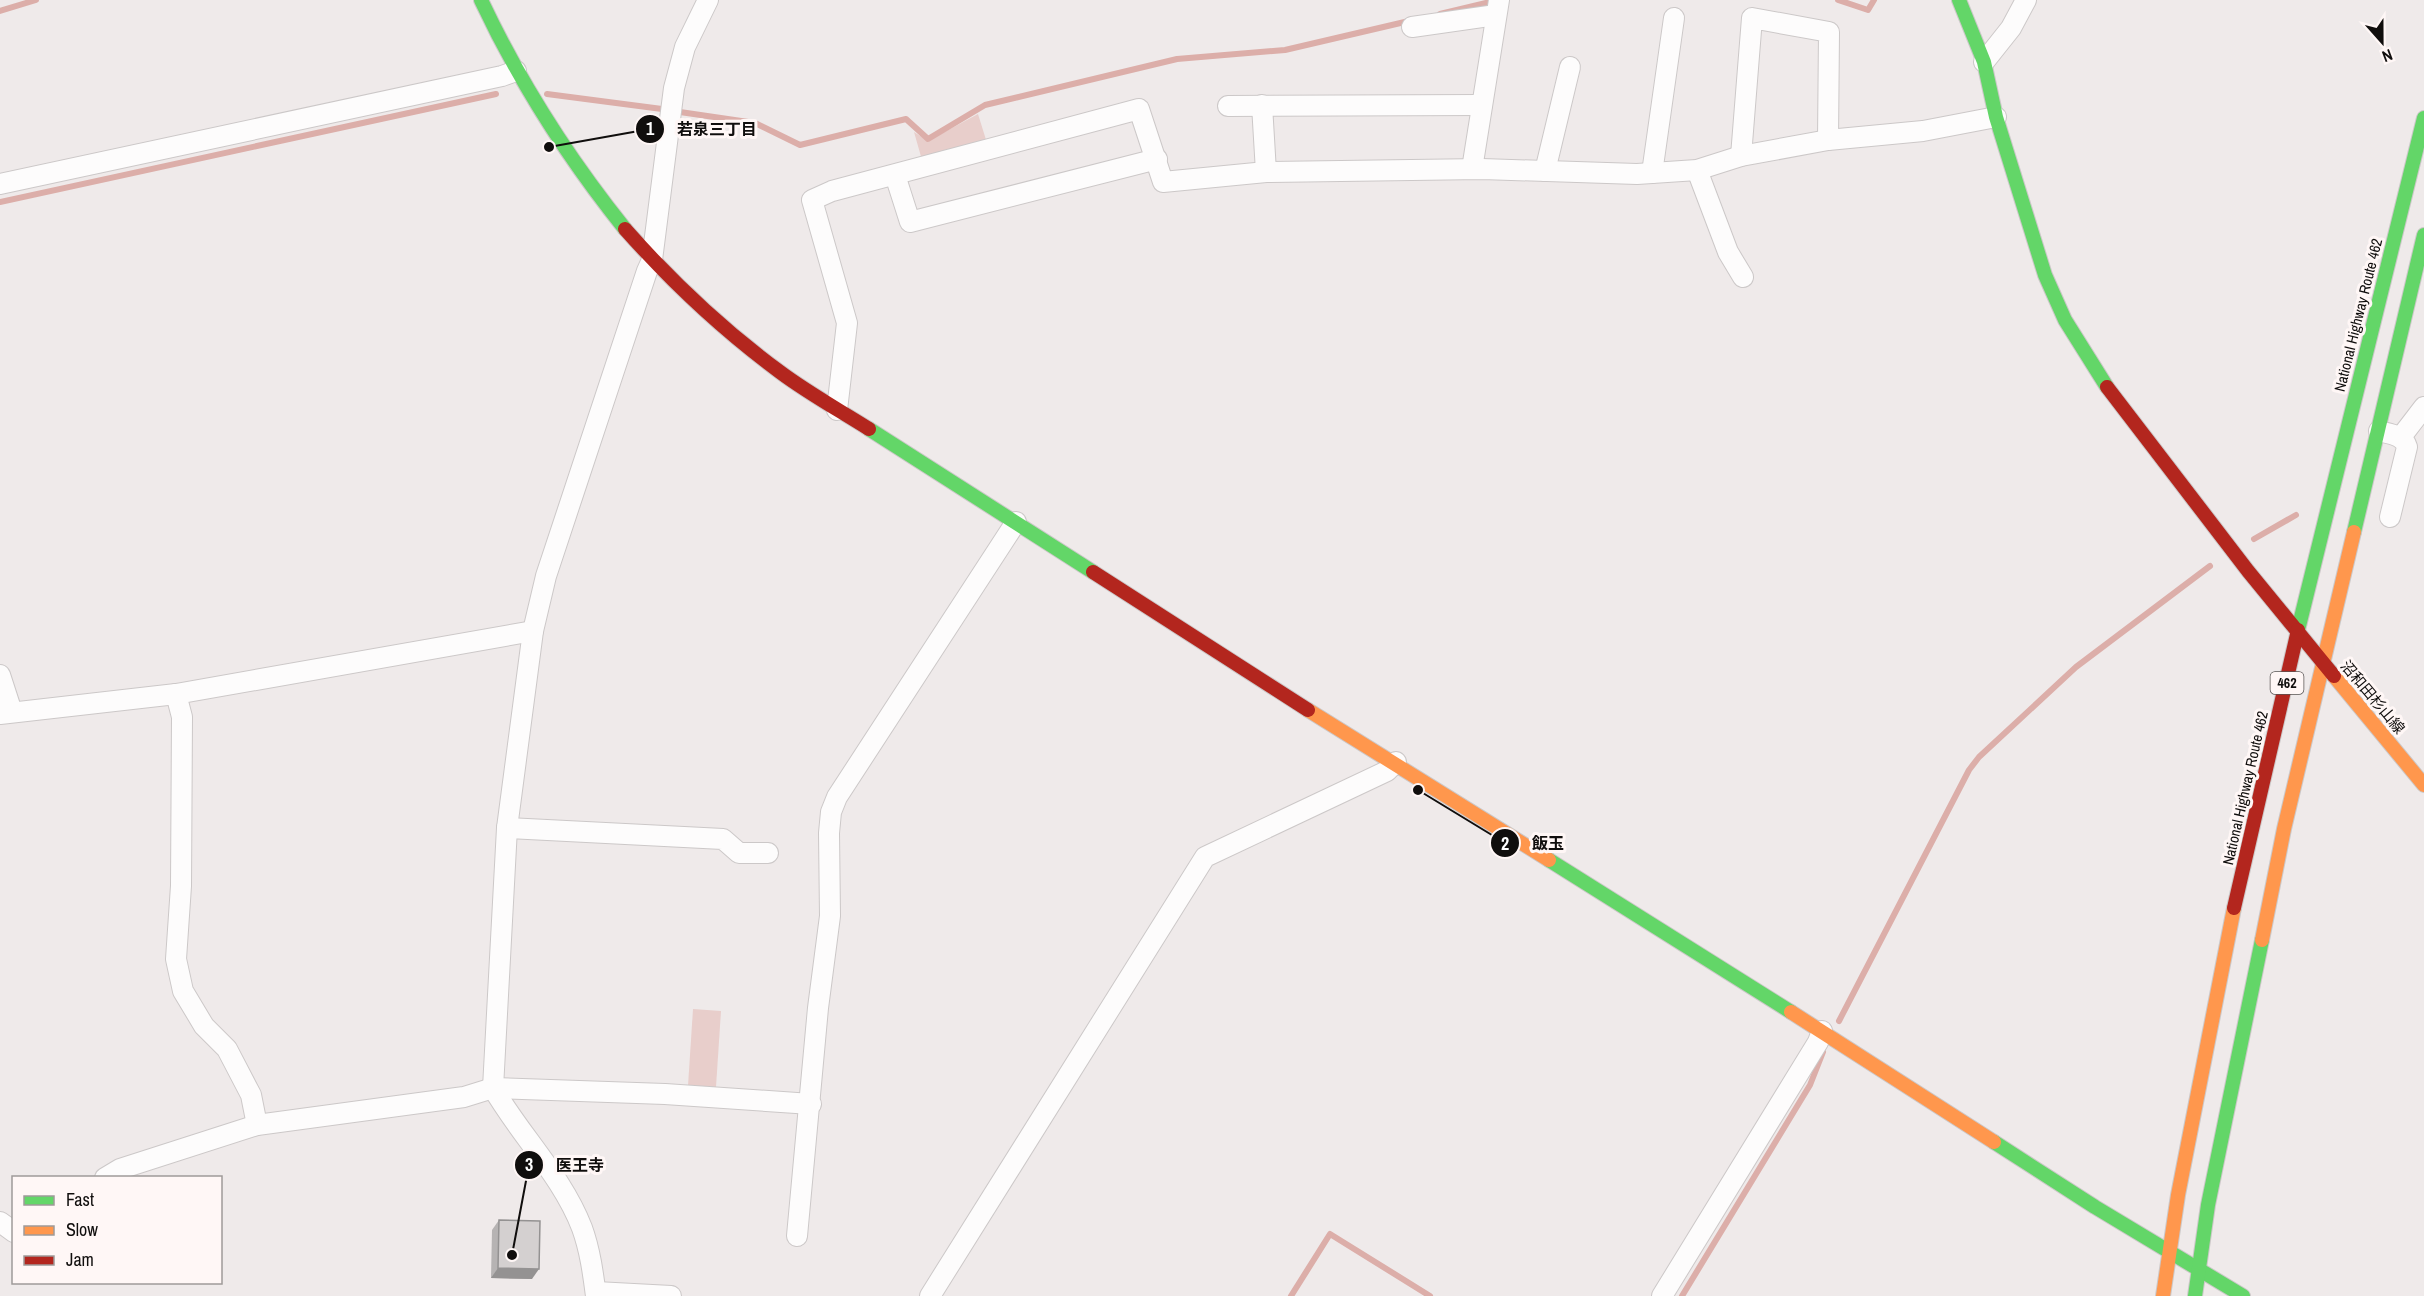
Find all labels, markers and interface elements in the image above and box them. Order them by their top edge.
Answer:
north arrow [2352,12,2412,72]
text: N [2379,44,2396,68]
callout: 若泉三丁目 [635,112,769,146]
text: 1 [646,116,655,141]
text: 若泉三丁目 [677,118,757,140]
street label: National Highway Route 462 [2329,236,2387,394]
street label: 沼和田杉山線 [2336,656,2410,738]
road number: 462 [2270,672,2304,694]
street label: National Highway Route 462 [2217,709,2273,867]
callout: 飯玉 [1490,826,1576,860]
text: 2 [1501,831,1509,856]
text: 飯玉 [1531,832,1564,854]
callout: 医王寺 [514,1148,616,1182]
text: 3 [525,1152,533,1177]
text: 医王寺 [556,1154,604,1176]
legend [12,1176,222,1284]
text: Fast [66,1187,94,1212]
text: Slow [66,1217,98,1242]
text: Jam [66,1247,94,1272]

